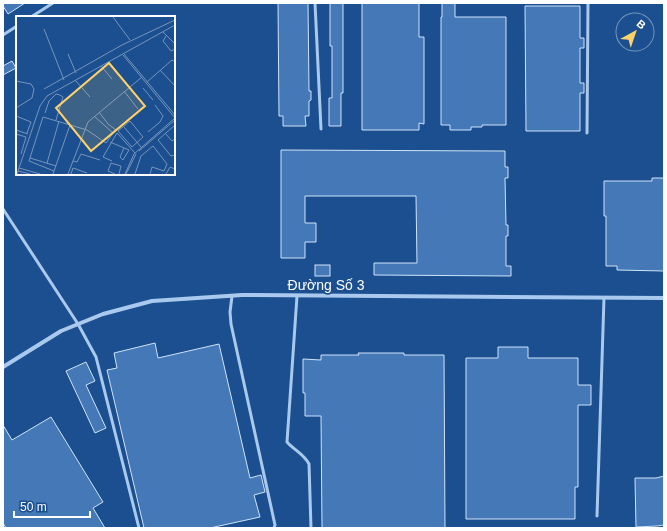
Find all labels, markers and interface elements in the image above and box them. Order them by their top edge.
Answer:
north arrow [615,12,655,52]
inset map [16,16,175,175]
text: B [635,17,648,32]
street label: Đường Số 3 [288,277,365,293]
scale bar [14,493,90,519]
text: 50 m [20,500,47,514]

